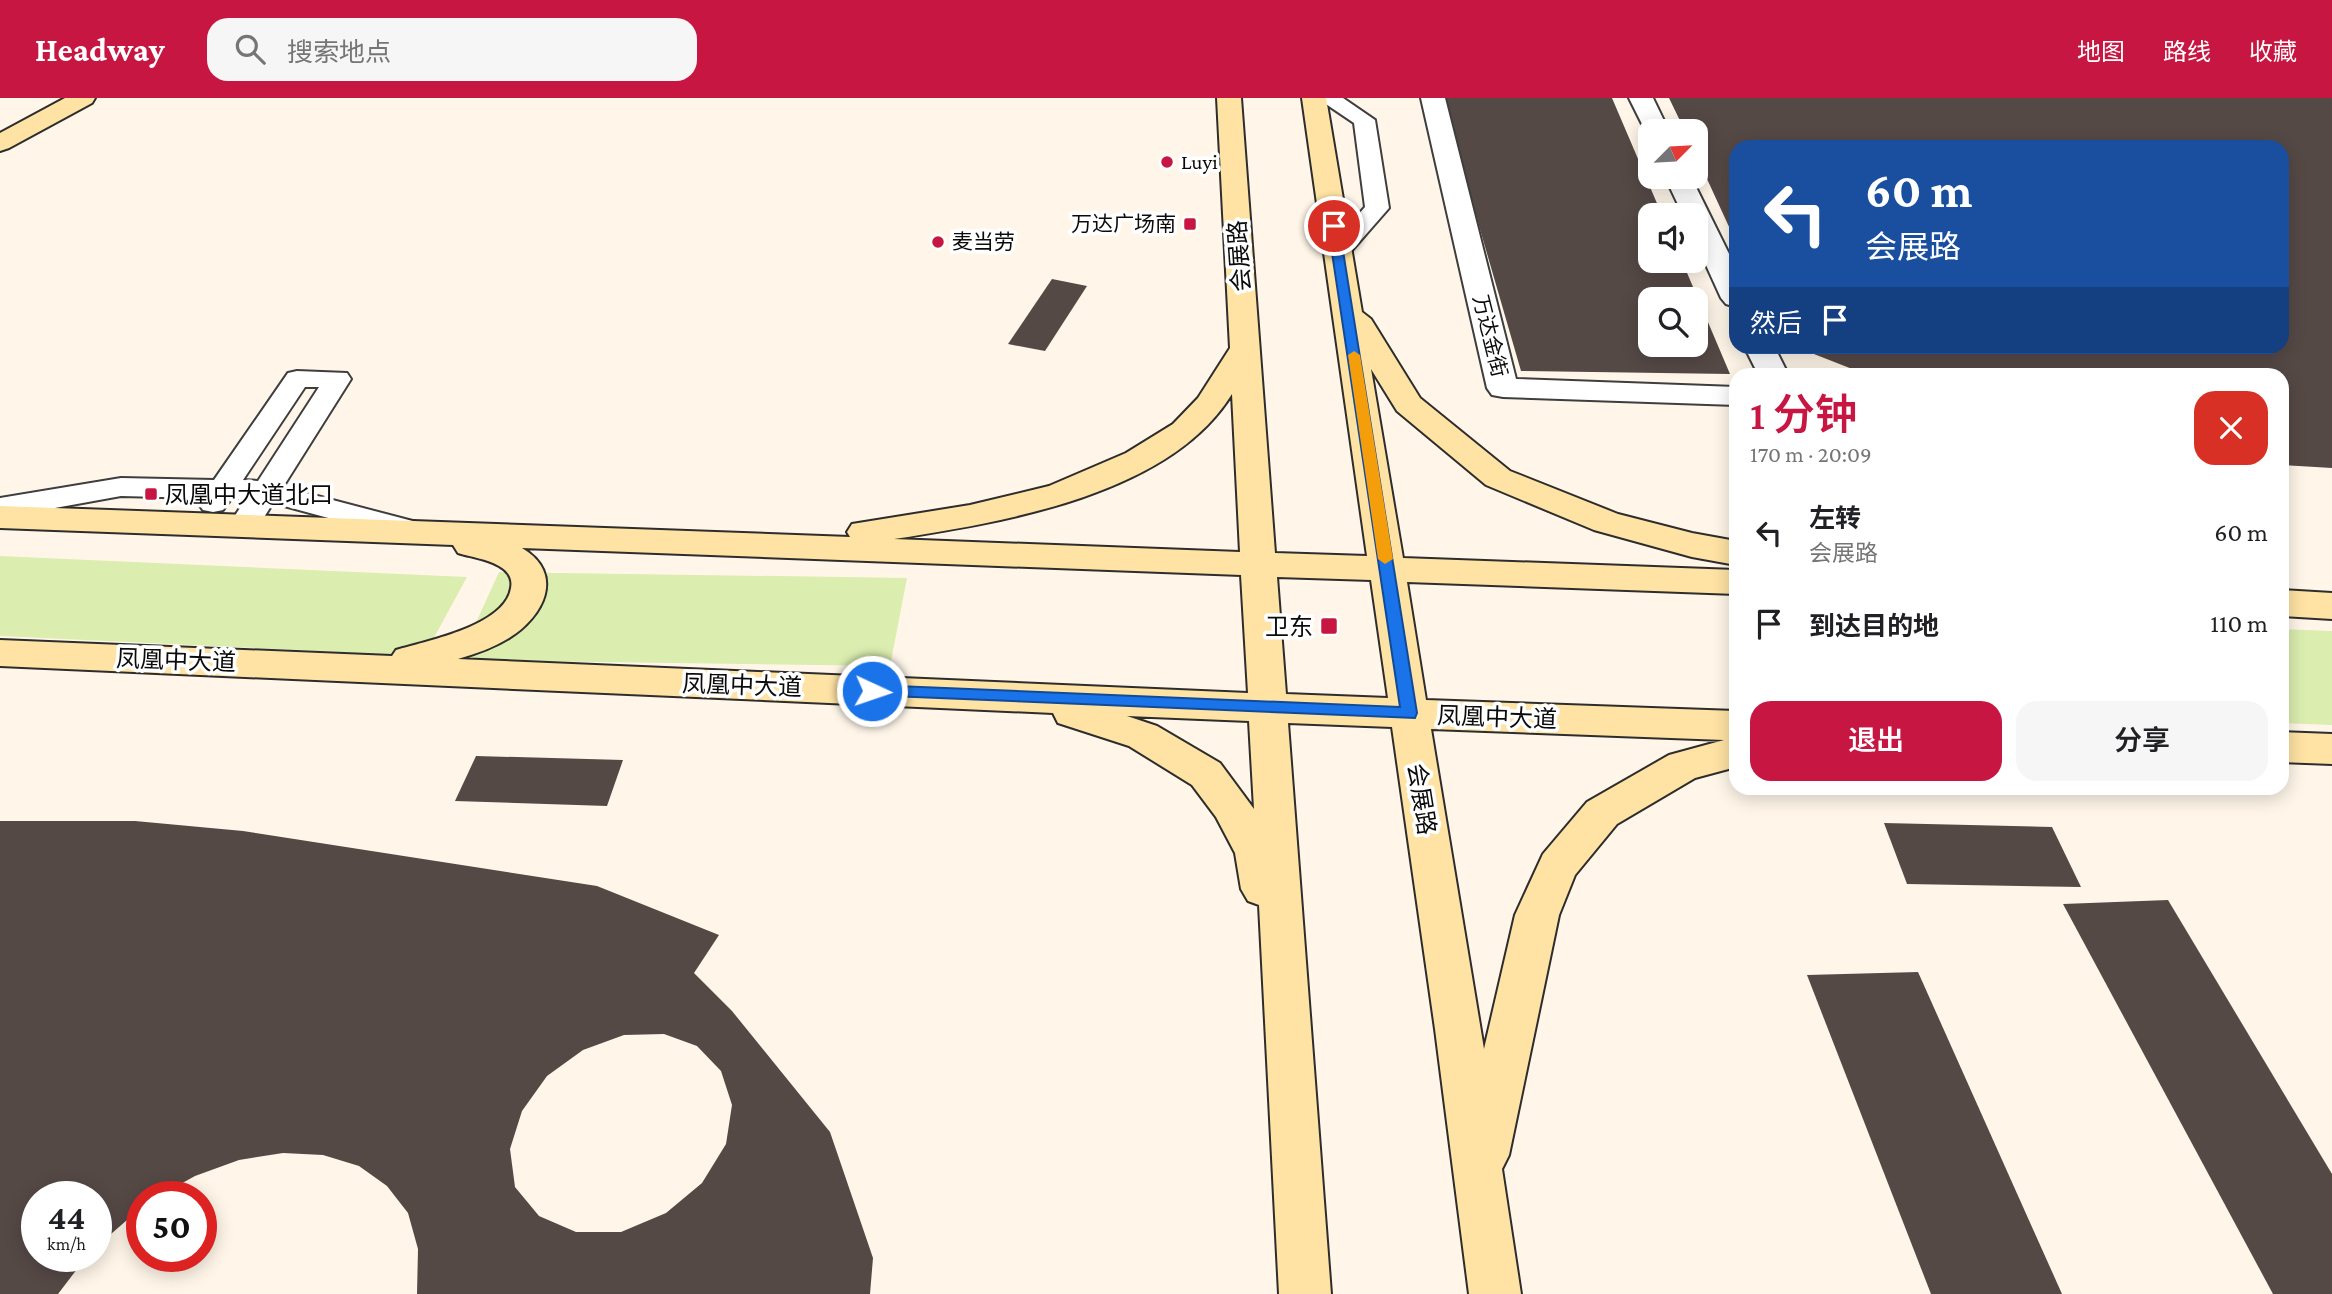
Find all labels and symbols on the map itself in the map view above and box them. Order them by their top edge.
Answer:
north arrow [1638,119,1708,189]
place label: Luyi [1181,150,1218,174]
marker: Luyi [1159,154,1175,170]
pin [1304,196,1364,256]
place label: 万达广场南 [1071,212,1176,236]
marker: 万达广场南 [1182,216,1198,232]
street label: 会展路 [1223,219,1255,293]
place label: 麦当劳 [952,230,1015,254]
marker: 麦当劳 [930,234,946,250]
street label: 万达金街 [1468,292,1512,380]
place label: 凤凰中大道北口 [165,481,333,508]
marker: 凤凰中大道北口 [143,486,159,502]
place label: 卫东 [1265,613,1313,640]
marker: 卫东 [1319,616,1339,636]
street label: 凤凰中大道 [116,644,236,676]
position arrow [835,654,909,728]
street label: 凤凰中大道 [682,669,802,701]
street label: 凤凰中大道 [1437,701,1557,733]
street label: 会展路 [1403,761,1441,837]
speed limit sign: 50 [126,1181,217,1272]

